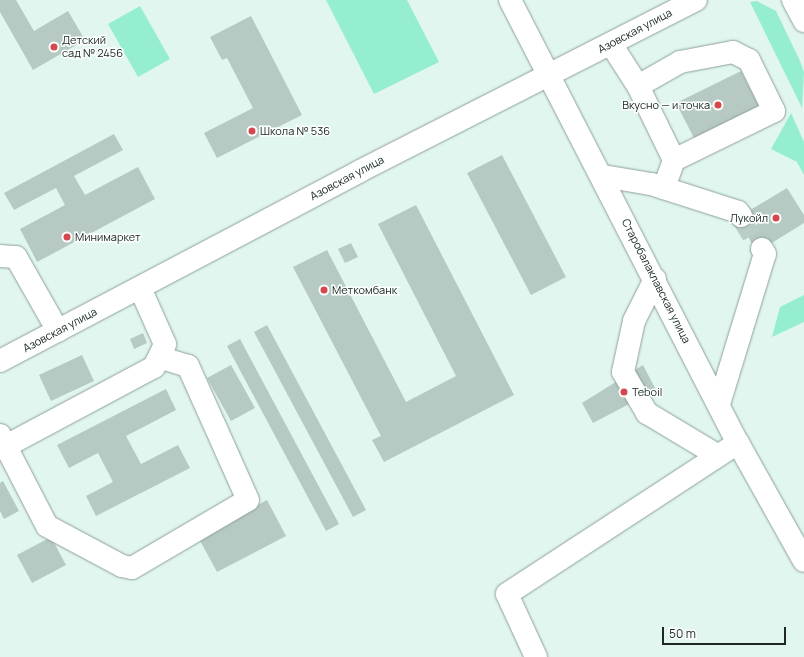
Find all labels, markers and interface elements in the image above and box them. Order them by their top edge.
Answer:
street label: Азовская улица [596,6,674,56]
place label: Детский сад № 2456 [62,34,123,60]
marker: Детский сад № 2456 [49,42,59,52]
place label: Вкусно — и точка [622,98,710,112]
marker: Вкусно — и точка [713,100,723,110]
place label: Школа № 536 [260,124,330,138]
marker: Школа № 536 [247,126,257,136]
street label: Азовская улица [308,153,386,203]
place label: Лукойл [730,211,768,225]
marker: Лукойл [771,213,781,223]
street label: Старобалаклавская улица [619,217,693,345]
place label: Минимаркет [75,230,141,244]
marker: Минимаркет [62,232,72,242]
place label: Меткомбанк [332,283,397,297]
marker: Меткомбанк [319,285,329,295]
street label: Азовская улица [21,305,99,355]
place label: Teboil [632,385,662,399]
marker: Teboil [619,387,629,397]
scale bar [664,619,788,645]
text: 50 m [669,625,696,642]

